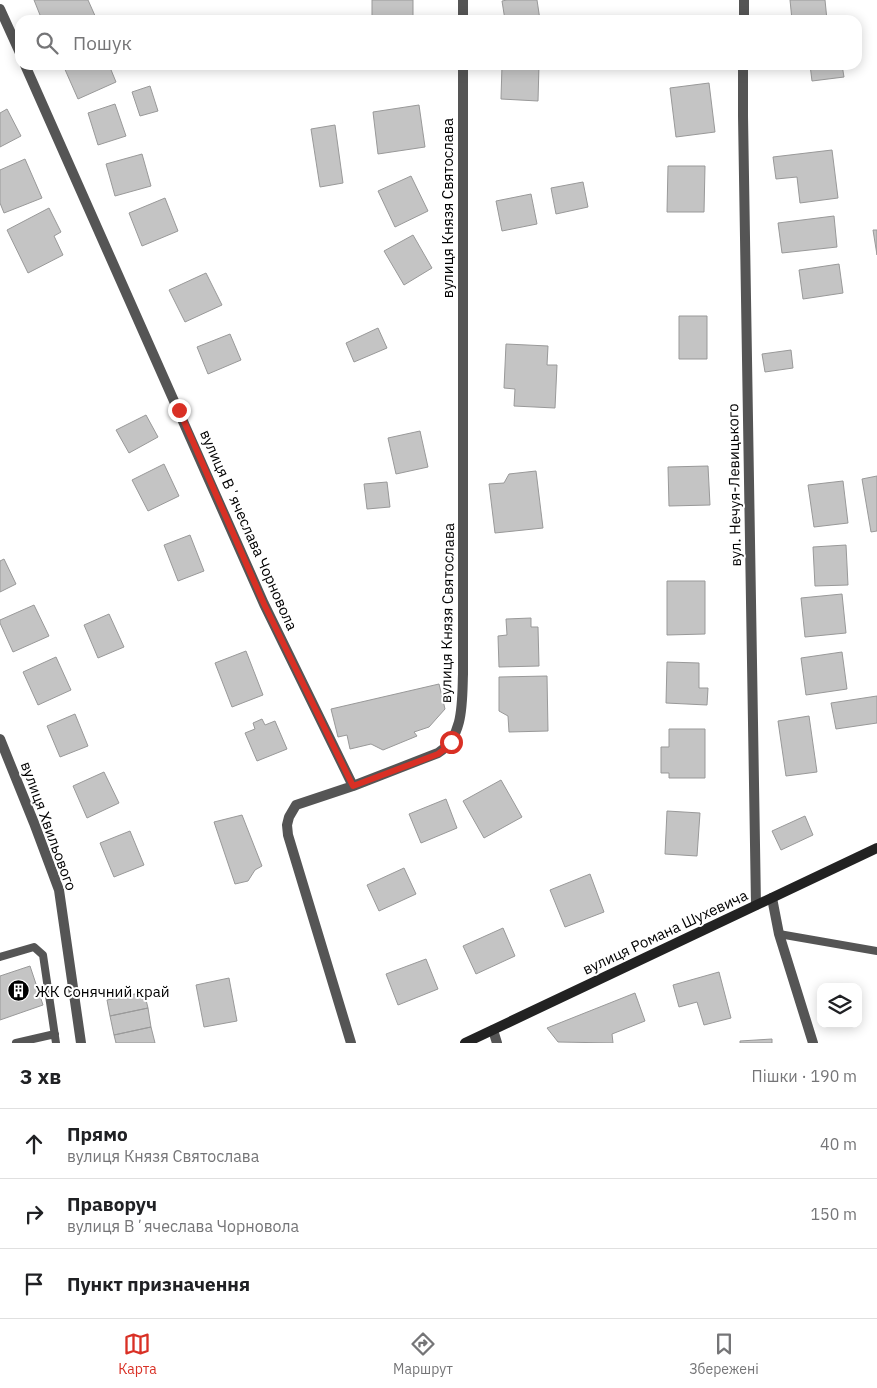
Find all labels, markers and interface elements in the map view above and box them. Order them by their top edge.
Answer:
search box [15,15,862,70]
icon: search [33,29,61,57]
text: Пошук [73,31,132,55]
street label: вулиця Князя Святослава [438,118,457,298]
route end [168,399,191,422]
street label: вул. Нечуя-Левицького [723,403,745,567]
street label: вулиця Вʼячеслава Чорновола [196,427,302,633]
street label: вулиця Князя Святослава [436,523,458,703]
route start [440,731,463,754]
street label: вулиця Хвильового [17,759,81,893]
street label: вулиця Романа Шухевича [579,885,751,979]
building icon: ЖК Сонячний край [7,979,31,1003]
place label: ЖК Сонячний край [35,982,170,1001]
map controls [817,983,862,1028]
button: layers [817,983,862,1028]
text: 3 хв [20,1062,61,1090]
text: Пішки · 190 m [752,1066,857,1086]
text: Прямо [67,1122,128,1146]
icon: ahead [20,1130,48,1158]
text: 40 m [820,1134,857,1154]
text: вулиця Князя Святослава [67,1146,259,1166]
text: Праворуч [67,1192,157,1216]
icon: right [20,1200,48,1228]
text: 150 m [810,1204,857,1224]
text: вулиця Вʼячеслава Чорновола [67,1216,299,1236]
icon: arrive [20,1270,48,1298]
text: Пункт призначення [67,1272,250,1296]
tab: Карта [118,1330,157,1378]
tab: Маршрут [393,1330,453,1378]
tab: Збережені [689,1330,759,1378]

